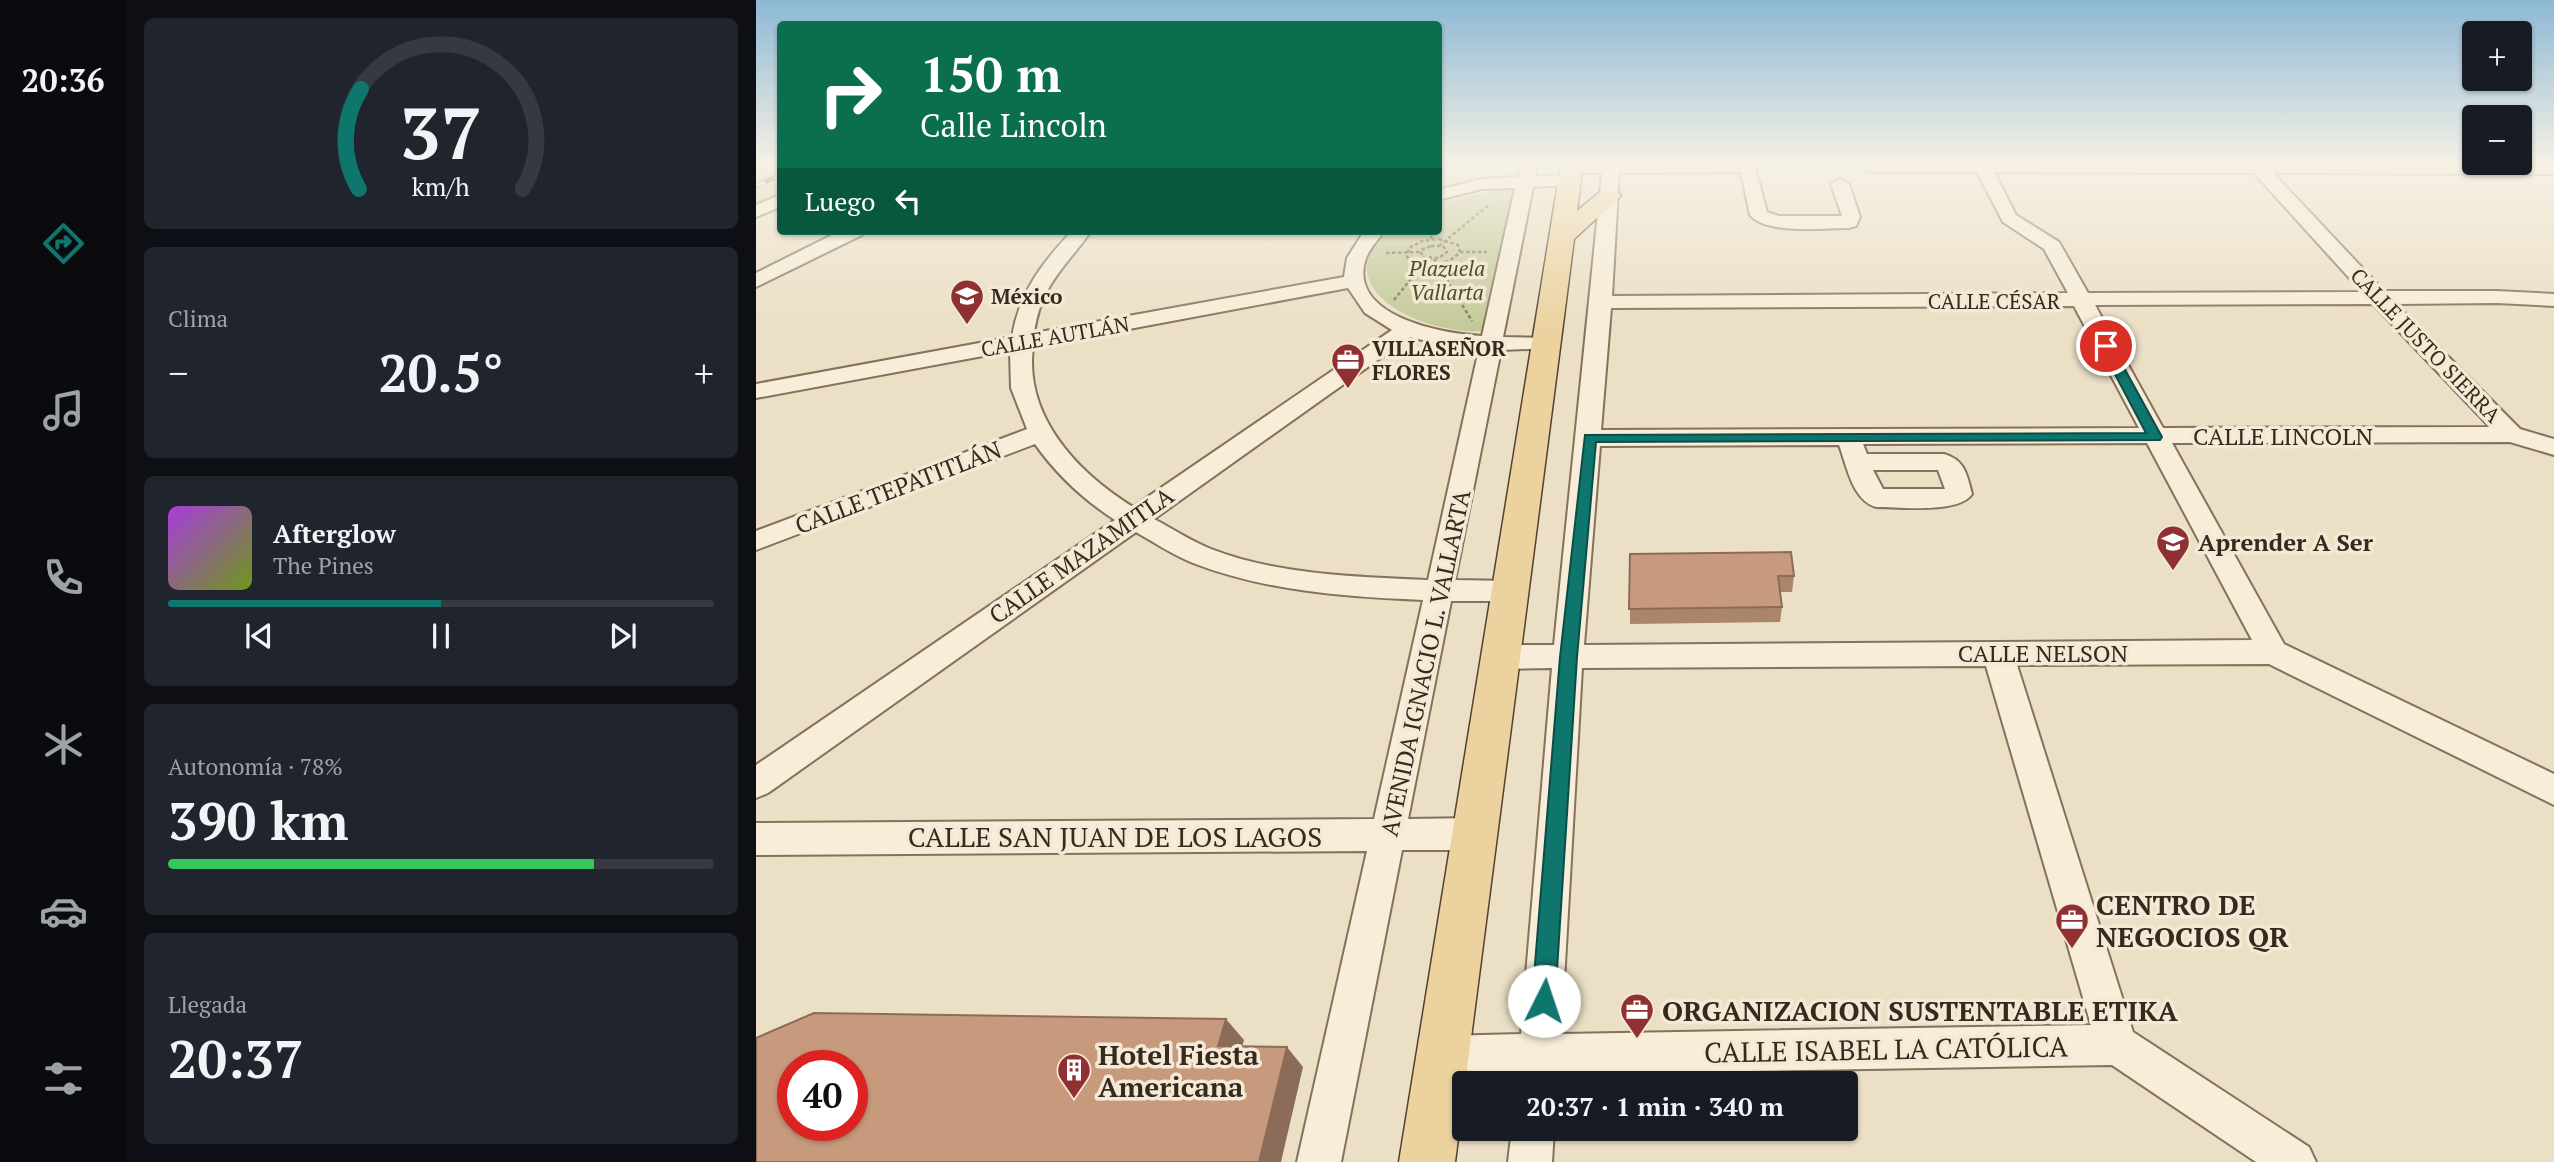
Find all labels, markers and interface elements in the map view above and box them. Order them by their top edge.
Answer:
map controls [2462,21,2532,175]
button: + [2462,21,2532,91]
text: 150 m [920,41,1062,106]
icon: right [805,49,896,140]
text: 20:36 [21,59,105,101]
text: 37 [400,84,482,181]
text: Calle Lincoln [920,104,1107,146]
button: − [2462,105,2532,175]
text: km/h [412,170,470,203]
icon: left [889,182,927,220]
text: Luego [805,184,875,218]
icon: directions [39,219,88,268]
park label: Plazuela Vallarta [1408,254,1485,306]
street label: CALLE JUSTO SIERRA [2345,261,2508,429]
school or university icon: México [948,277,986,326]
place label: México [991,282,1062,310]
street label: CALLE CÉSAR [1928,287,2061,315]
text: Clima [168,303,228,334]
street label: CALLE AUTLÁN [979,309,1131,363]
pin [2076,316,2136,376]
icon: arrive [2087,327,2125,365]
place label: VILLASEÑOR FLORES [1372,334,1506,386]
text: 20.5° [378,338,504,407]
office icon: VILLASEÑOR FLORES [1329,341,1367,390]
text: − [168,348,188,398]
text: + [694,348,714,398]
icon: music [39,386,88,435]
street label: CALLE LINCOLN [2193,420,2373,452]
street label: CALLE TEPATITLÁN [790,433,1006,541]
street label: CALLE MAZAMITLA [982,479,1180,631]
street label: AVENIDA IGNACIO L. VALLARTA [1373,486,1478,839]
text: Afterglow [273,516,396,550]
school or university icon: Aprender A Ser [2154,523,2192,572]
place label: Aprender A Ser [2198,526,2374,558]
text: The Pines [273,550,374,581]
icon: phone [39,553,88,602]
icon: previous [240,617,278,655]
icon: pause [422,617,460,655]
icon: next [604,617,642,655]
street label: CALLE NELSON [1958,637,2128,669]
icon: climate [39,720,88,769]
text: Autonomía · 78% [168,751,343,782]
text: 390 km [168,786,349,855]
street label: CALLE SAN JUAN DE LOS LAGOS [908,818,1322,855]
place label: CENTRO DE NEGOCIOS QR [2096,886,2289,955]
icon: car [39,887,88,936]
office icon: CENTRO DE NEGOCIOS QR [2053,901,2091,950]
position arrow [1507,964,1581,1038]
text: Llegada [168,989,247,1020]
office icon: ORGANIZACION SUSTENTABLE ETIKA [1618,991,1656,1040]
place label: ORGANIZACION SUSTENTABLE ETIKA [1662,992,2178,1029]
text: 20:37 [168,1024,303,1093]
street label: CALLE ISABEL LA CATÓLICA [1704,1027,2069,1071]
place label: Hotel Fiesta Americana [1098,1036,1259,1105]
speed limit sign: 40 [777,1050,868,1141]
building icon: Hotel Fiesta Americana [1055,1051,1093,1100]
icon: filters [39,1054,88,1103]
text: 20:37 · 1 min · 340 m [1526,1089,1784,1123]

